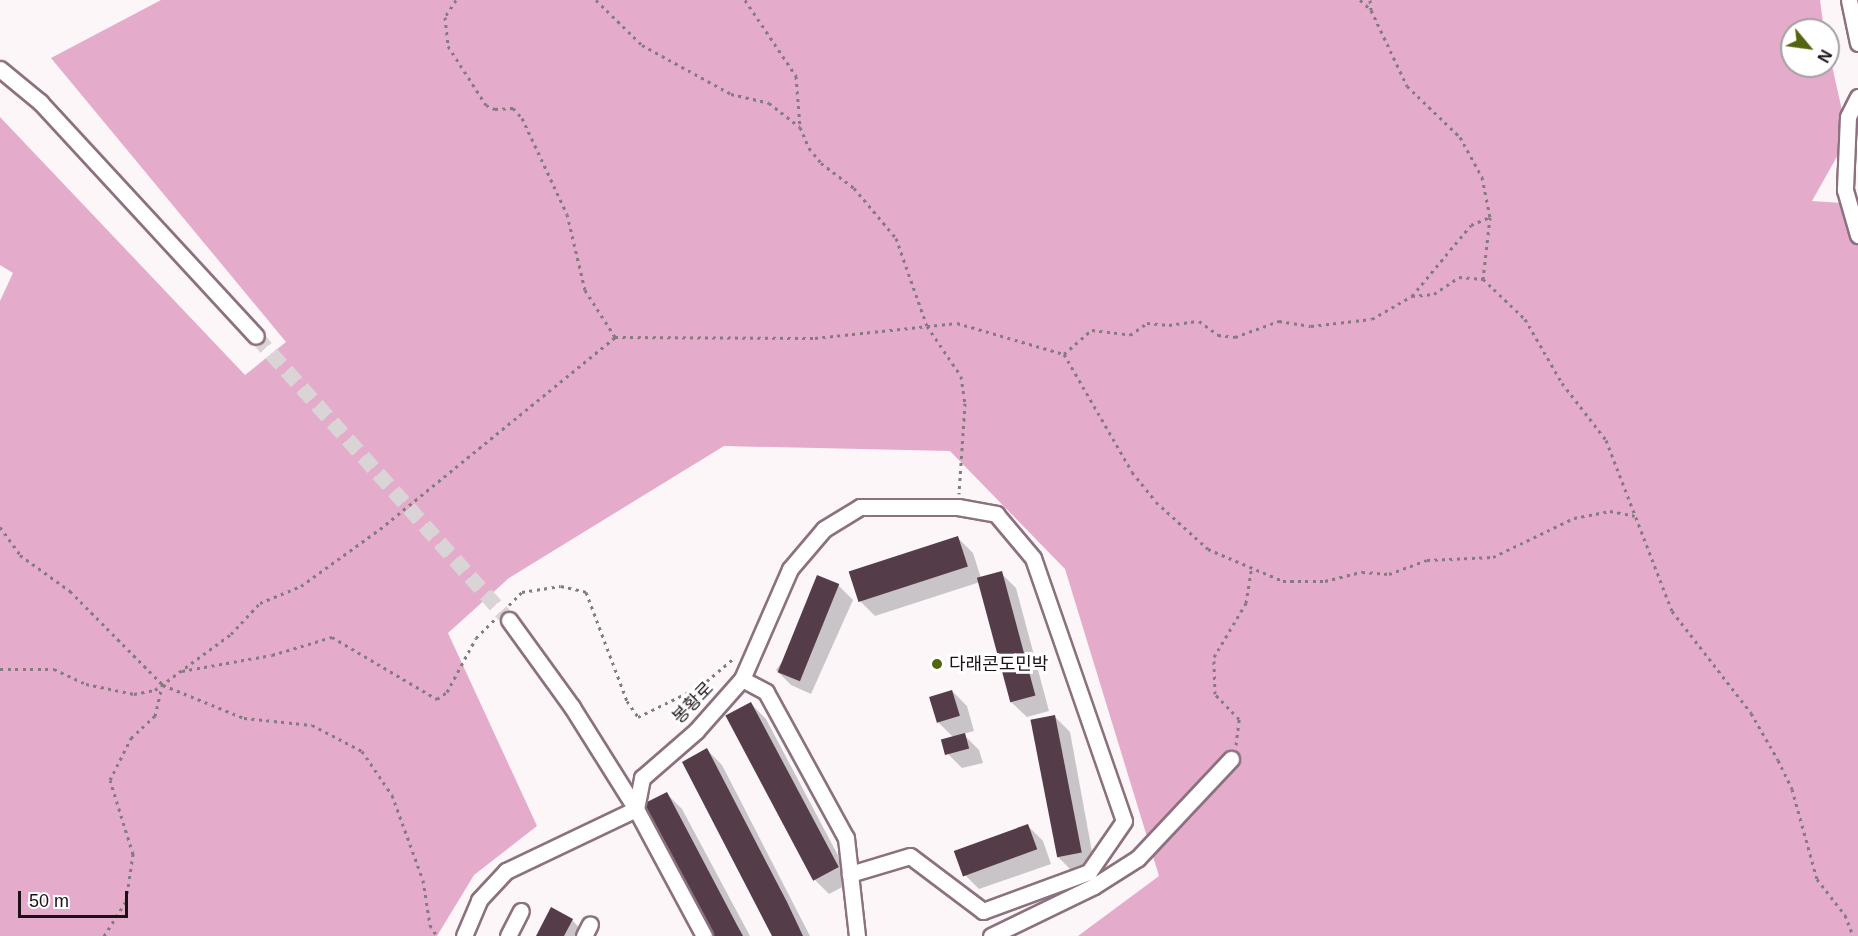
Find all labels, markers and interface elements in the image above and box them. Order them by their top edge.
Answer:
north arrow [1780,18,1840,78]
text: N [1814,47,1835,65]
place label: 다래콘도민박 [949,653,1048,675]
marker: 다래콘도민박 [930,657,944,671]
street label: 봉황로 [668,678,718,728]
scale bar [21,879,130,917]
text: 50 m [29,891,69,911]

